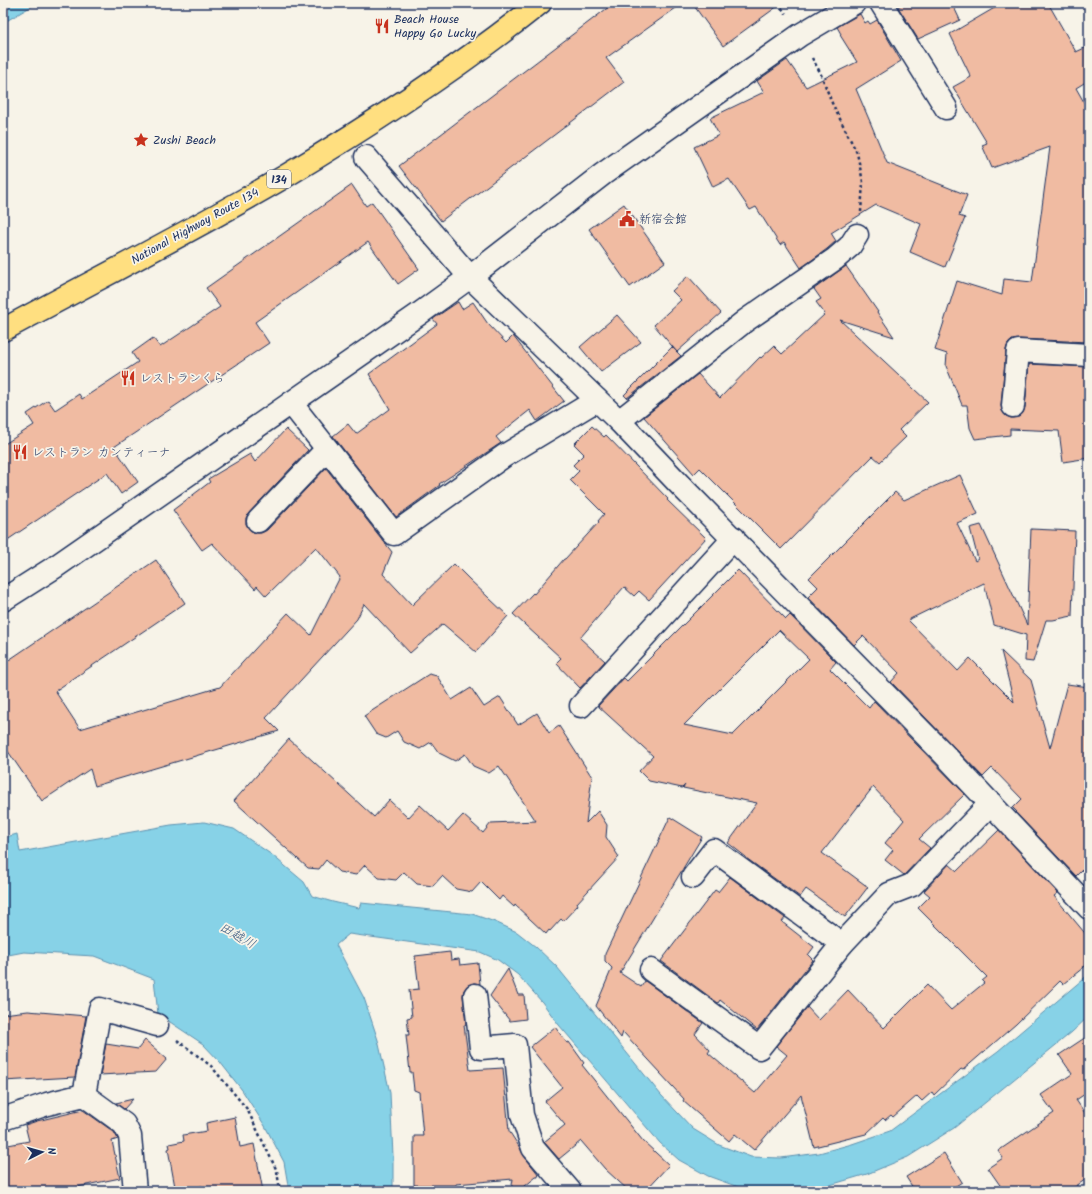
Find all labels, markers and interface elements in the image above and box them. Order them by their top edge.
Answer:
place label: Beach House Happy Go Lucky [394,10,476,43]
restaurant icon: Beach House Happy Go Lucky [373,17,391,35]
place icon: Zushi Beach [132,131,150,149]
place label: Zushi Beach [153,131,216,150]
road number: 134 [267,170,291,188]
street label: National Highway Route 134 [128,183,263,270]
public building icon: 新宿会館 [618,210,636,228]
place label: 新宿会館 [639,210,687,229]
restaurant icon: レストランくら [119,369,137,387]
place label: レストランくら [140,369,225,388]
restaurant icon: レストラン カンティーナ [11,443,29,461]
place label: レストラン カンティーナ [32,443,171,462]
water label: 田越川 [215,917,259,955]
north arrow [22,1132,62,1172]
text: N [42,1147,60,1156]

